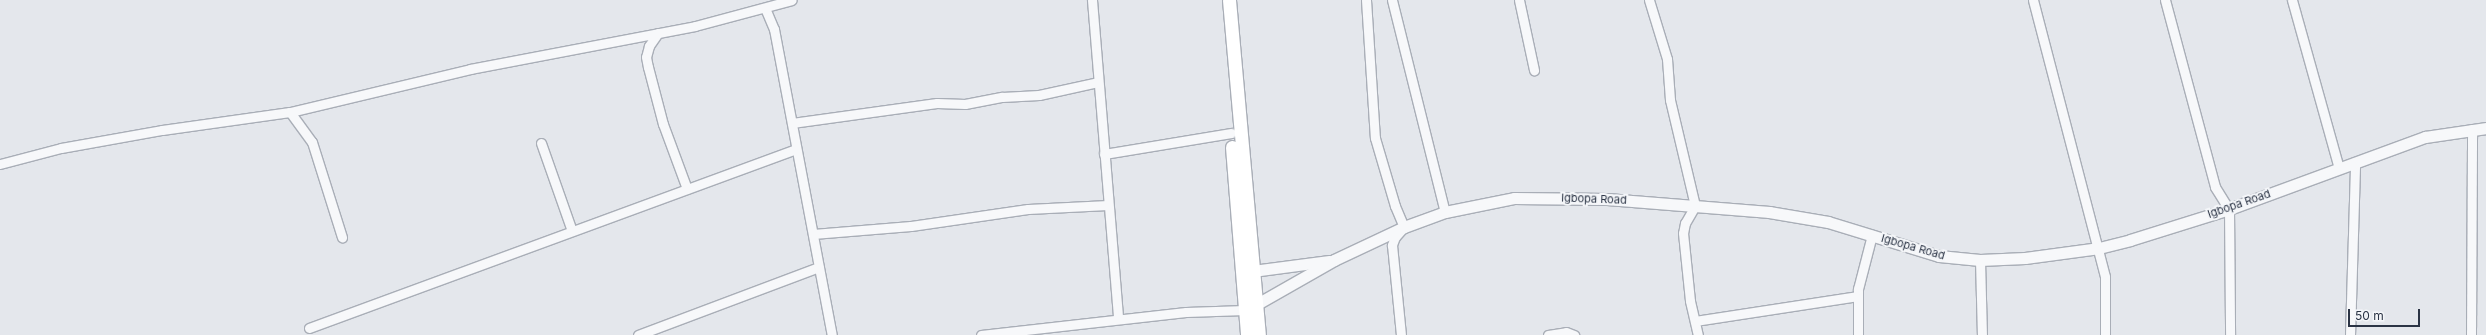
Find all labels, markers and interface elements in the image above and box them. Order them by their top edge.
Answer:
street label: Igbopa Road [2206,187,2272,221]
street label: Igbopa Road [1561,191,1627,207]
street label: Igbopa Road [1880,232,1946,262]
scale bar [2350,301,2422,327]
text: 50 m [2355,308,2384,323]

